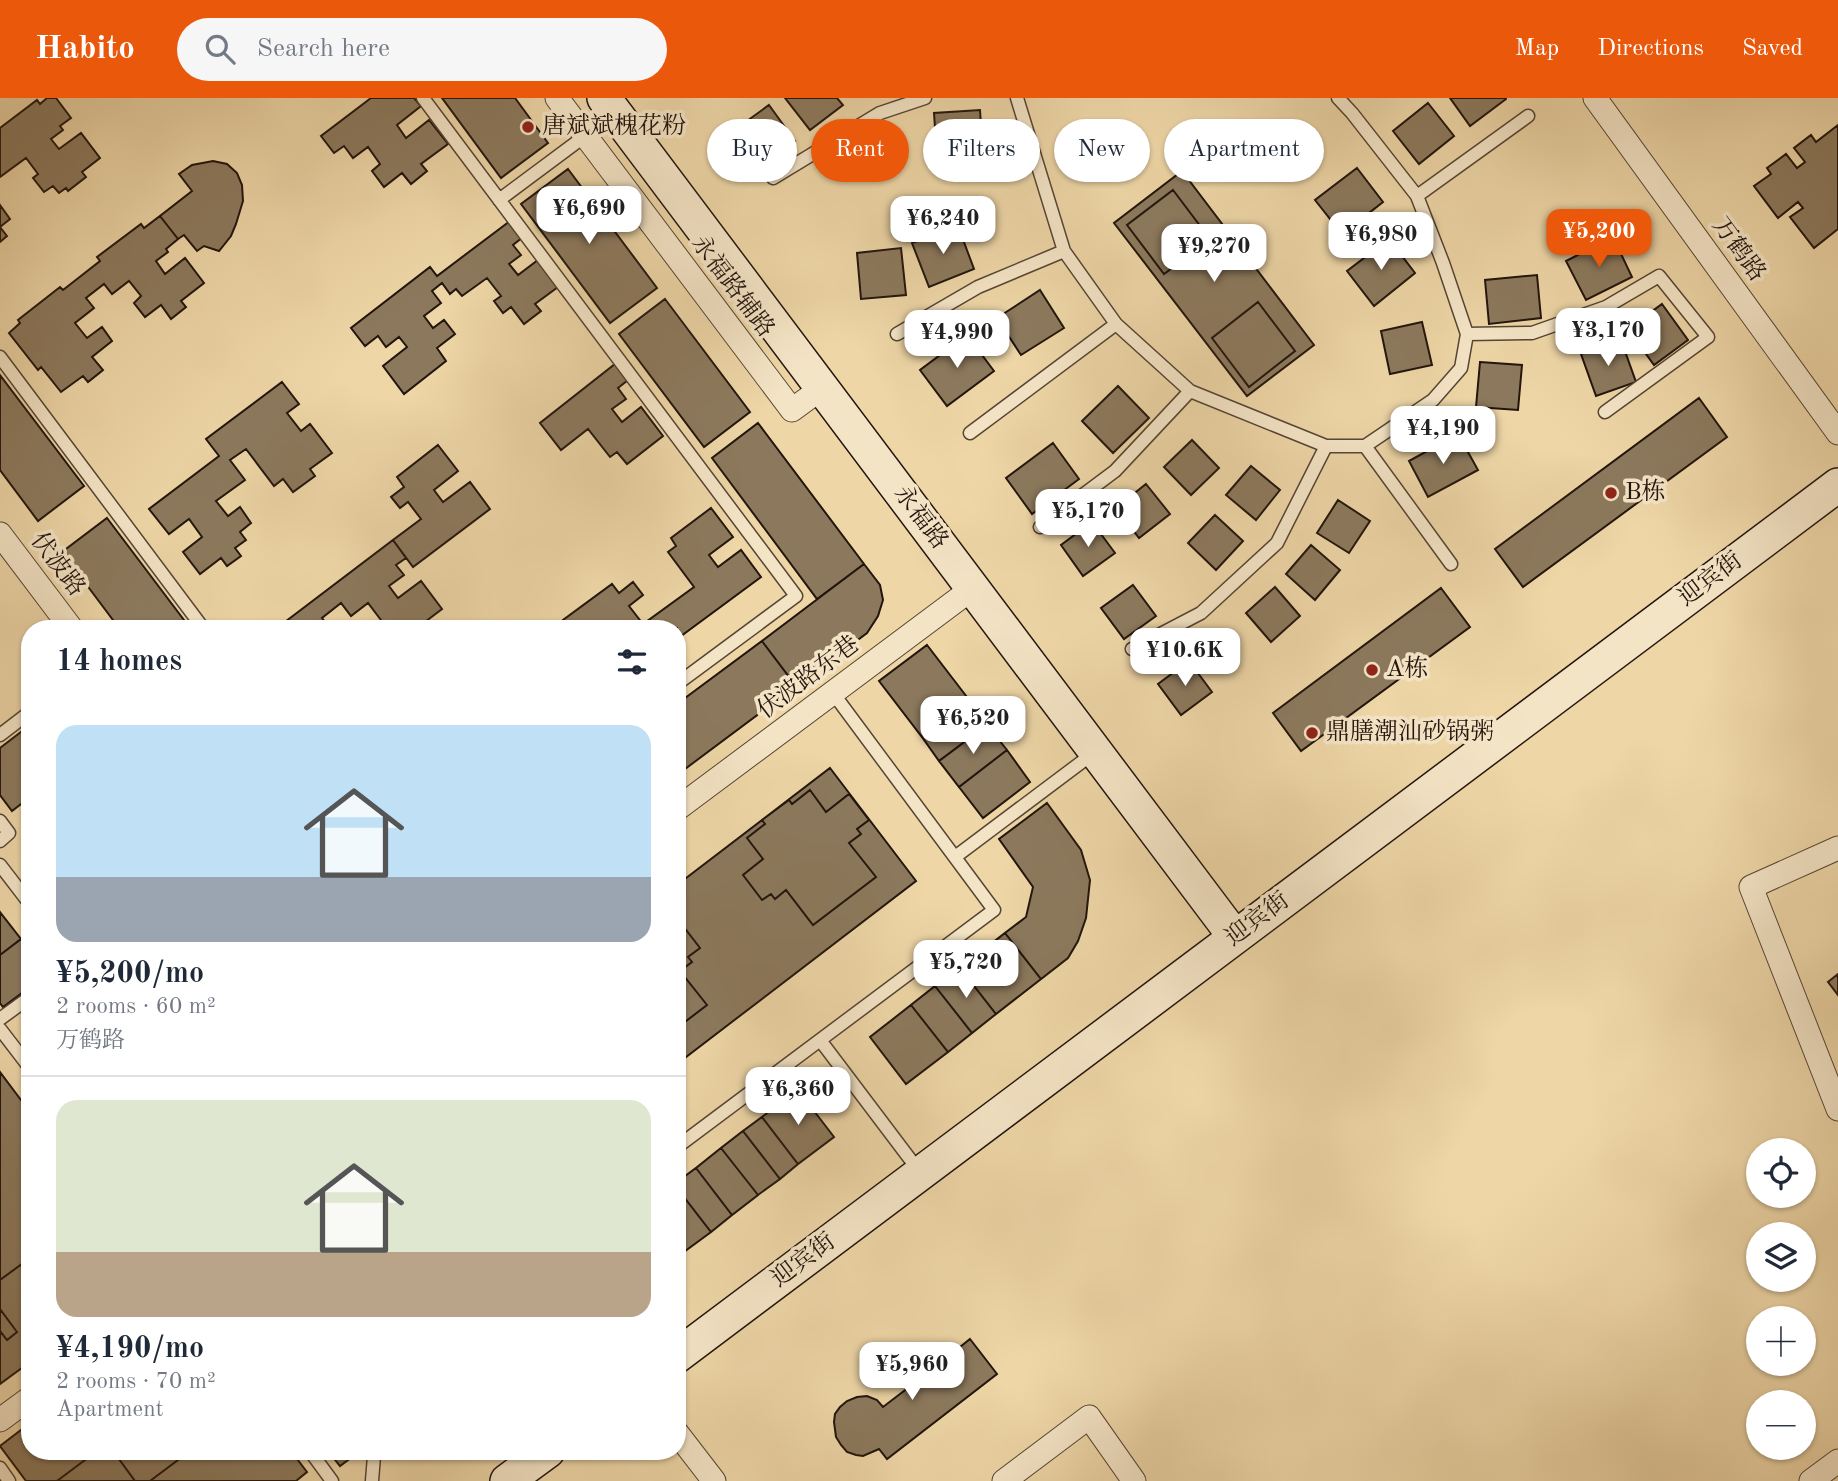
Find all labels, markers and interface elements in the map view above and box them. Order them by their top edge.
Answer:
search box [177,18,667,81]
icon: search [201,30,239,68]
text: Habito [35,33,135,66]
text: Search here [257,36,390,62]
text: Map [1515,37,1559,61]
text: Directions [1597,37,1704,61]
text: Saved [1742,37,1803,61]
place label: 唐斌斌槐花粉 [542,112,686,139]
marker: 唐斌斌槐花粉 [520,119,536,135]
chip: Buy [707,119,797,182]
chip: Rent [811,119,909,182]
chip: Filters [923,119,1040,182]
chip: New [1054,119,1150,182]
chip: Apartment [1164,119,1324,182]
pin: ¥6,690 [532,186,646,246]
text: ¥6,690 [552,197,626,220]
pin: ¥6,240 [886,197,1000,256]
text: ¥6,240 [906,207,980,230]
pin: ¥5,200 [1542,209,1656,269]
pin: ¥6,980 [1324,212,1438,272]
street label: 万鹤路 [1707,212,1771,286]
text: ¥5,200 [1562,220,1636,243]
text: ¥6,980 [1344,223,1418,246]
pin: ¥9,270 [1157,225,1271,284]
street label: 永福路辅路 [686,230,780,342]
text: ¥9,270 [1177,235,1251,258]
pin: ¥3,170 [1551,308,1665,368]
pin: ¥4,990 [900,310,1014,370]
text: ¥3,170 [1571,319,1645,342]
text: ¥4,990 [920,321,994,344]
pin: ¥4,190 [1386,406,1500,466]
text: ¥4,190 [1406,417,1480,440]
place label: B栋 [1625,478,1666,505]
street label: 永福路 [889,480,954,554]
marker: B栋 [1603,485,1619,501]
pin: ¥5,170 [1031,490,1145,549]
text: ¥5,170 [1051,500,1125,523]
street label: 伏波路 [26,527,91,601]
street label: 迎宾街 [1673,546,1747,611]
pin: ¥10.6K [1128,628,1242,688]
street label: 伏波路东巷 [752,630,864,724]
text: ¥10.6K [1146,639,1224,662]
icon: filters [613,643,651,681]
text: 14 homes [56,647,182,677]
place label: A栋 [1386,655,1428,682]
marker: A栋 [1364,662,1380,678]
pin: ¥6,520 [916,696,1030,756]
text: ¥6,520 [936,707,1010,730]
place label: 鼎膳潮汕砂锅粥 [1326,718,1494,745]
marker: 鼎膳潮汕砂锅粥 [1304,725,1320,741]
icon: home [291,770,417,896]
street label: 迎宾街 [1220,886,1294,951]
pin: ¥5,720 [909,940,1023,1000]
text: ¥5,720 [929,951,1003,974]
text: ¥5,200/mo [56,959,204,989]
text: 2 rooms · 60 m² [56,995,216,1018]
text: 万鹤路 [56,1029,125,1052]
pin: ¥6,360 [741,1068,855,1127]
text: ¥6,360 [761,1078,835,1101]
map controls [1746,1138,1816,1460]
button: locate [1746,1138,1816,1208]
icon: home [291,1145,417,1271]
button: layers [1746,1222,1816,1292]
street label: 迎宾街 [766,1227,840,1292]
button: + [1746,1306,1816,1376]
text: ¥4,190/mo [56,1334,204,1364]
pin: ¥5,960 [855,1342,969,1402]
text: ¥5,960 [875,1353,949,1376]
text: 2 rooms · 70 m² [56,1370,216,1393]
button: − [1746,1390,1816,1460]
text: Apartment [56,1398,164,1421]

